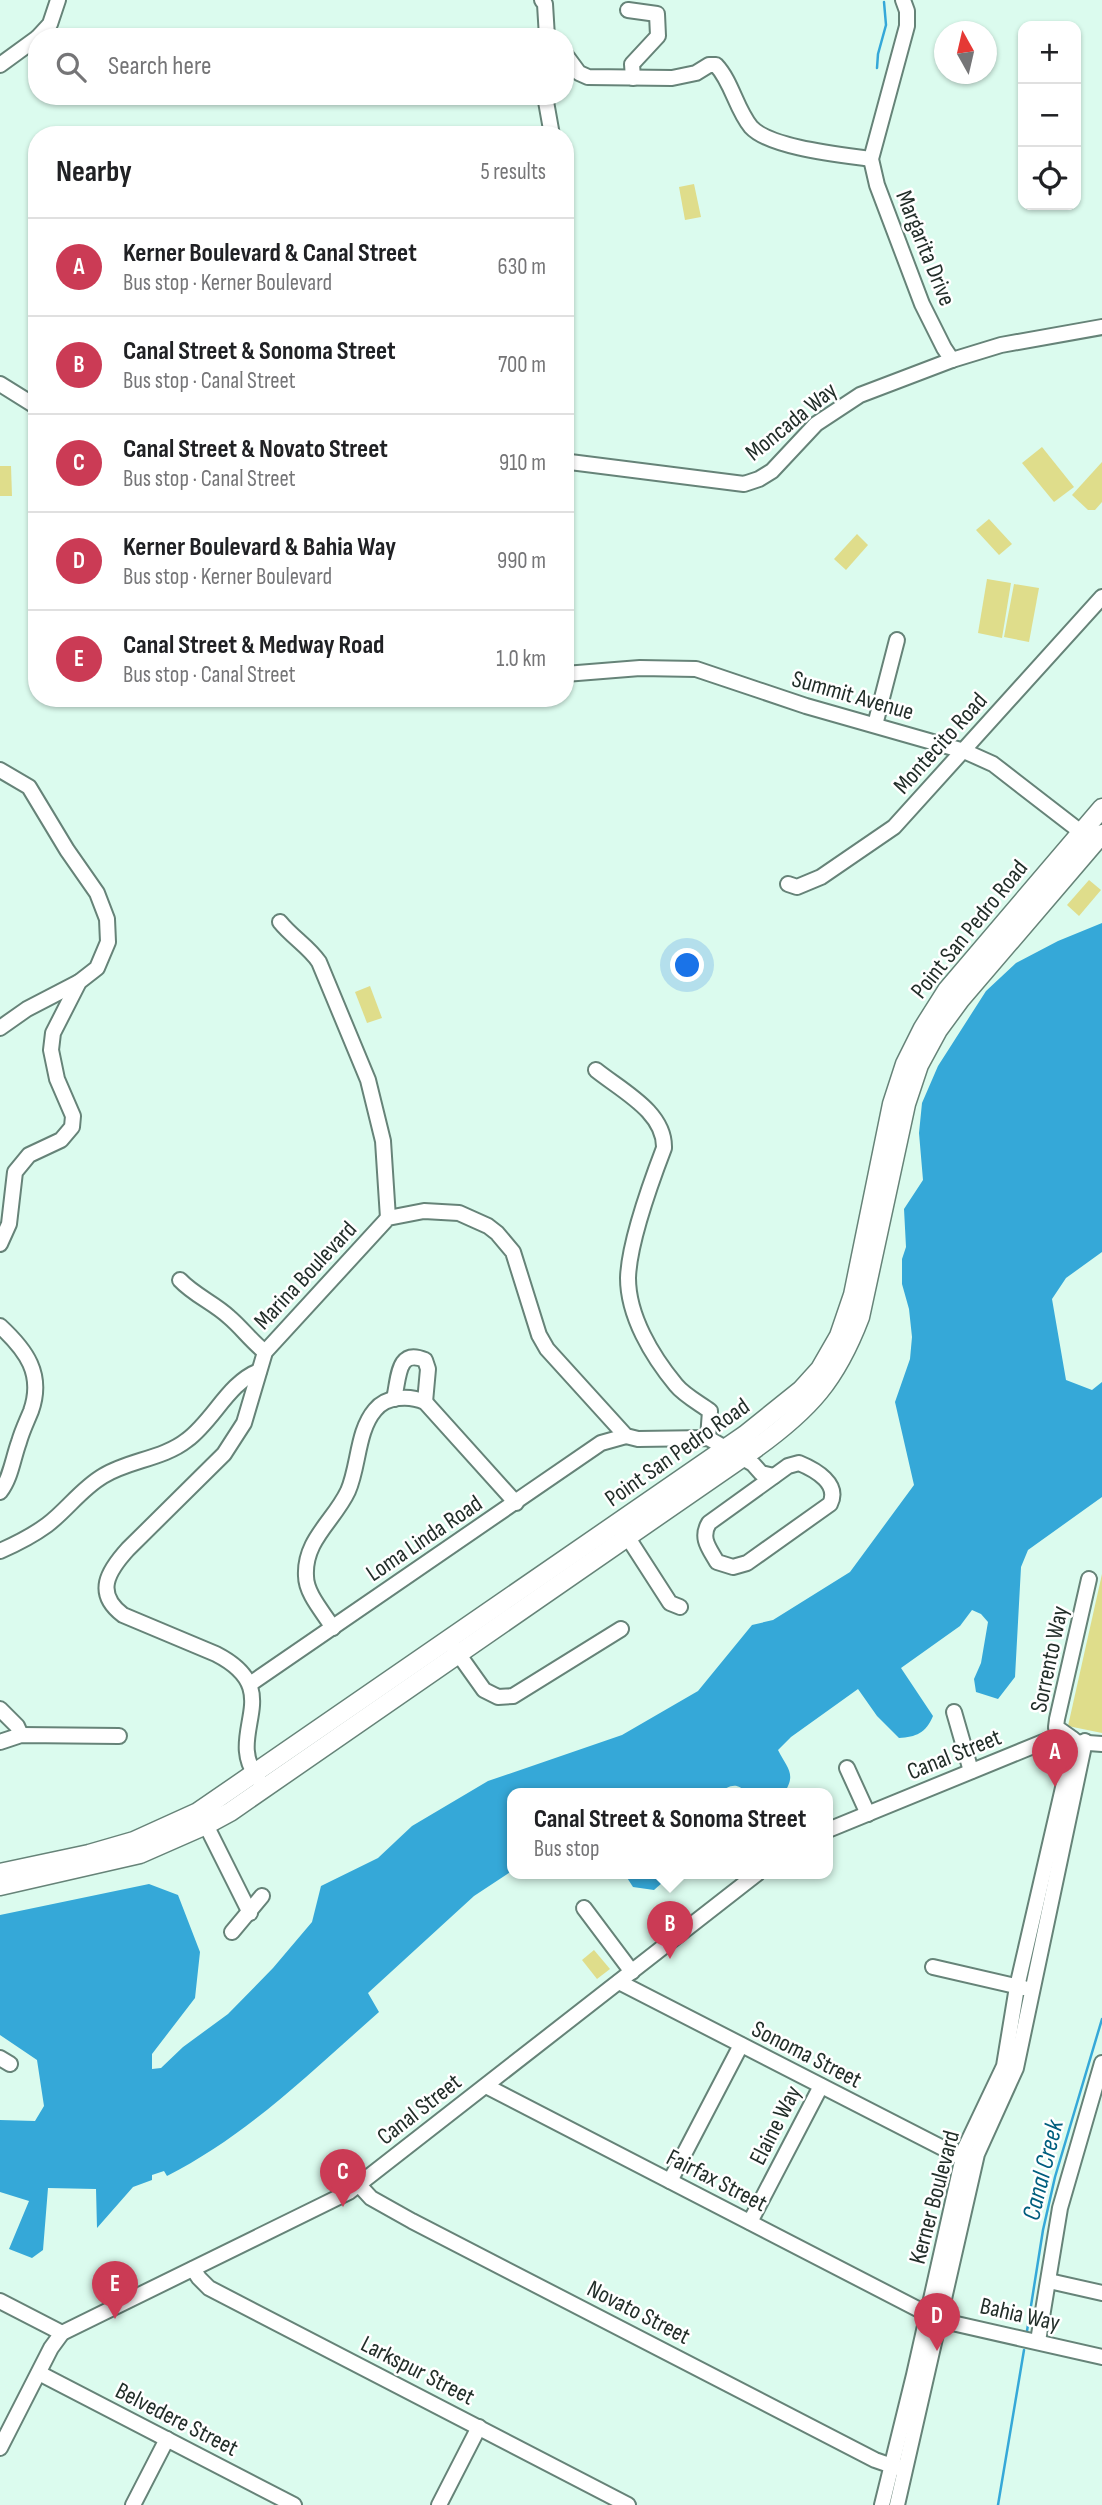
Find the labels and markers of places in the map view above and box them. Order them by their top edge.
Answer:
pin: A [1032,1729,1078,1787]
pin: B [647,1901,693,1959]
pin: C [320,2149,366,2207]
pin: E [92,2261,138,2319]
pin: D [914,2293,960,2351]

